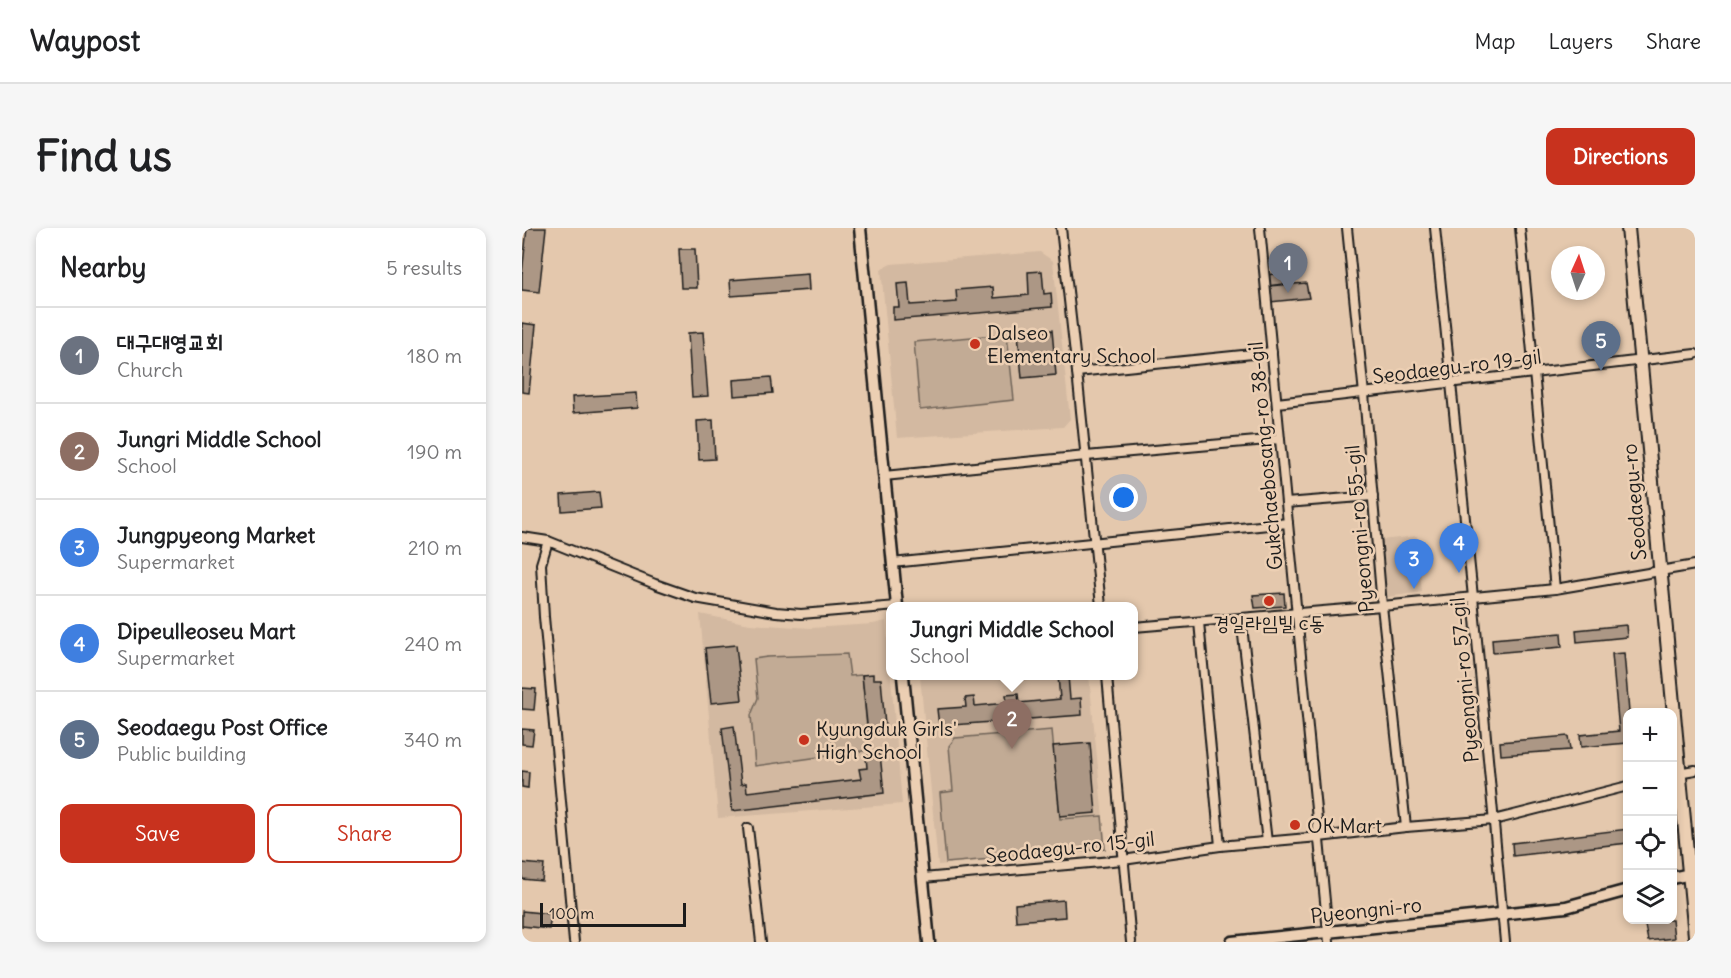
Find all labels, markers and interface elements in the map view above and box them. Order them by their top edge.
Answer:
text: Waypost [30,23,140,59]
text: Map [1475,28,1515,55]
text: Layers [1548,28,1613,55]
text: Share [1646,28,1701,55]
button: Directions [1546,128,1695,185]
text: Find us [36,130,172,182]
pin: 1 [1268,244,1308,293]
north arrow [1551,246,1605,300]
text: Nearby [60,251,146,284]
text: 5 results [386,255,462,280]
place label: Dalseo Elementary School [987,320,1156,368]
pin: 5 [1582,322,1620,371]
text: 대구대영교회 [117,328,223,356]
marker: Dalseo Elementary School [968,337,982,351]
street label: Gukchaebosang-ro 38-gil [1243,341,1287,571]
text: 1 [76,343,83,368]
text: 180 m [407,343,462,368]
street label: Seodaegu-ro 19-gil [1371,343,1543,389]
text: Church [117,357,183,382]
text: Jungri Middle School [117,425,322,453]
text: 2 [74,439,85,464]
text: 190 m [407,439,462,464]
street label: Seodaegu-ro [1616,443,1652,561]
street label: Pyeongni-ro 55-gil [1339,444,1379,614]
text: School [117,453,177,478]
your location [1109,483,1138,512]
text: Jungpyeong Market [117,521,315,549]
pin: 4 [1440,524,1478,573]
text: 3 [74,535,85,560]
text: 210 m [408,535,462,560]
pin: 3 [1394,540,1434,589]
text: Supermarket [117,549,235,574]
marker: 경일라임빌 c동 [1262,594,1276,608]
street label: Pyeongni-ro 57-gil [1444,596,1484,764]
popup [886,602,1138,680]
place label: 경일라임빌 c동 [1213,610,1325,635]
text: Jungri Middle School [910,615,1114,643]
text: Dipeulleoseu Mart [117,617,295,645]
text: 4 [74,631,85,656]
text: 240 m [404,631,462,656]
text: School [910,643,970,668]
text: Supermarket [117,645,235,670]
pin: 2 [992,700,1032,749]
map controls [1623,708,1677,924]
button: + [1623,708,1677,762]
text: Seodaegu Post Office [117,713,328,741]
place label: Kyungduk Girls' High School [816,716,957,764]
text: 5 [74,727,85,752]
text: 340 m [404,727,462,752]
marker: Kyungduk Girls' High School [797,733,811,747]
text: Public building [117,741,246,766]
button: − [1623,762,1677,816]
button: Save [60,804,255,863]
button: Share [267,804,462,863]
place label: OK Mart [1307,813,1382,838]
button: locate [1623,816,1677,870]
marker: OK Mart [1288,818,1302,832]
street label: Seodaegu-ro 15-gil [984,826,1156,868]
button: layers [1623,870,1677,924]
street label: Pyeongni-ro [1309,892,1423,928]
scale bar [540,900,686,928]
text: 100 m [549,903,594,923]

